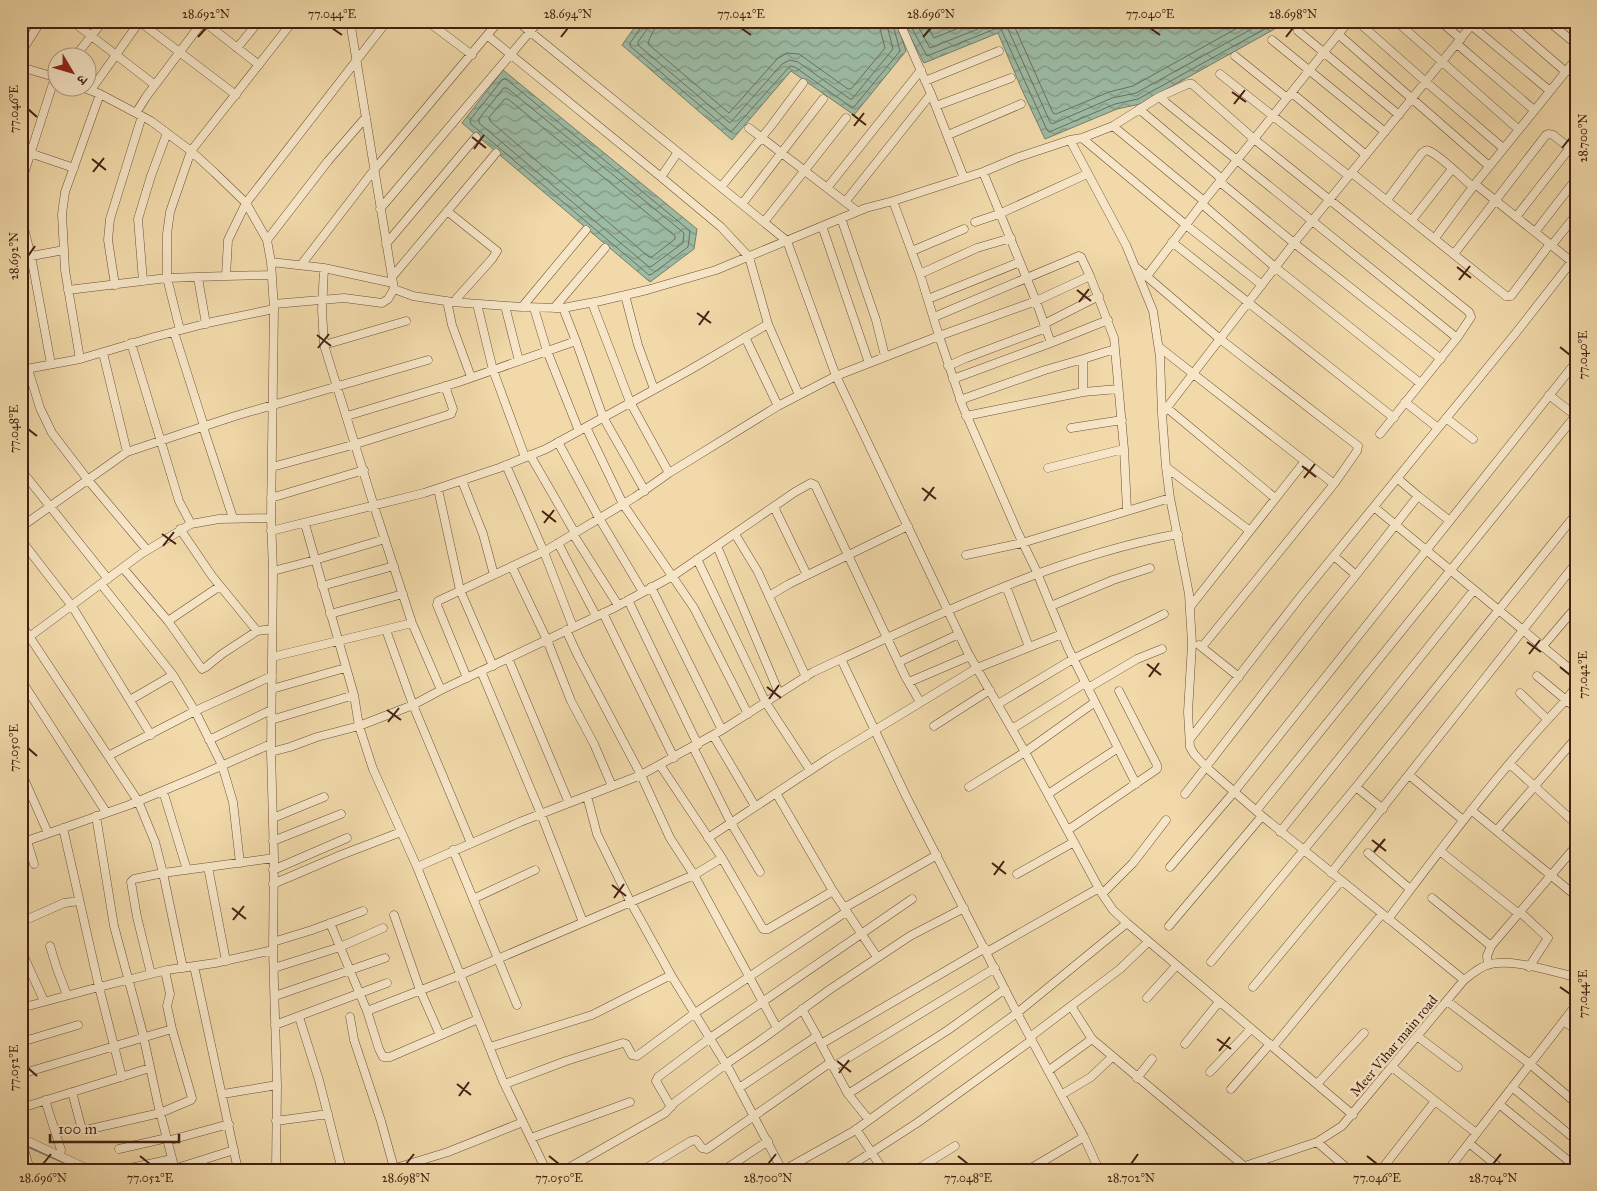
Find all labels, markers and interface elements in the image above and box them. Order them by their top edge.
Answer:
text: 28.692°N [182,7,230,21]
text: 77.044°E [308,7,357,21]
text: 28.694°N [544,7,592,21]
text: 77.042°E [717,7,765,21]
text: 28.696°N [907,7,955,21]
text: 77.040°E [1126,7,1175,21]
text: 28.698°N [1269,7,1317,21]
north arrow [48,48,98,98]
text: उ [72,71,91,88]
text: 77.046°E [7,85,21,133]
text: 28.700°N [1576,114,1590,162]
text: 28.692°N [7,232,21,280]
text: 77.040°E [1576,330,1590,379]
text: 77.048°E [7,405,21,453]
text: 77.042°E [1576,651,1590,699]
text: 77.050°E [7,724,21,772]
text: 77.044°E [1576,969,1590,1018]
street label: Meer Vihar main road [1347,992,1441,1100]
text: 77.052°E [7,1044,21,1091]
scale bar [50,1111,179,1143]
text: 100 m [58,1120,98,1138]
text: 28.696°N [19,1171,67,1185]
text: 77.052°E [127,1171,174,1185]
text: 28.698°N [382,1171,430,1185]
text: 77.050°E [535,1171,583,1185]
text: 28.700°N [744,1171,792,1185]
text: 77.048°E [944,1171,992,1185]
text: 28.702°N [1107,1171,1155,1185]
text: 77.046°E [1353,1171,1401,1185]
text: 28.704°N [1469,1171,1517,1185]

